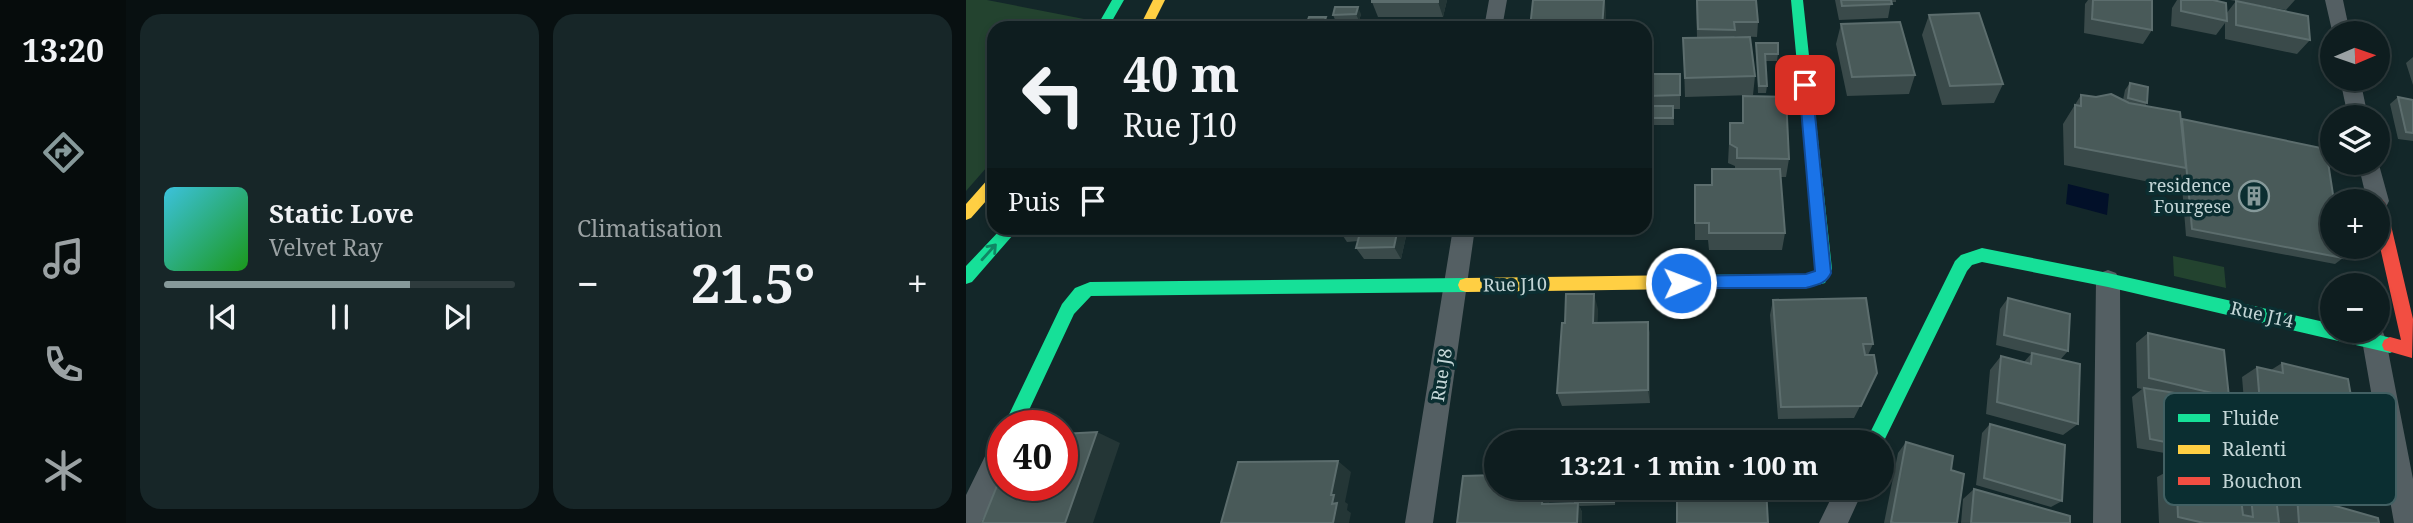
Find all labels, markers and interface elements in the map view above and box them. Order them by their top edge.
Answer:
north arrow [2320,21,2390,91]
map controls [2320,21,2390,343]
text: 13:20 [22,28,104,71]
text: 40 m [1123,40,1239,106]
icon: left [1008,49,1099,140]
pin [1775,55,1835,115]
icon: arrive [1786,66,1824,104]
text: Rue J10 [1123,103,1237,146]
button: layers [2320,105,2390,175]
icon: directions [39,128,88,177]
place label: residence Fourgese [2148,173,2231,218]
building icon: residence Fourgese [2237,179,2271,213]
icon: arrive [1074,182,1112,220]
text: Puis [1008,183,1060,219]
button: + [2320,189,2390,259]
text: Static Love [269,195,414,231]
text: Climatisation [577,212,723,244]
text: Velvet Ray [269,231,383,263]
icon: music [39,234,88,283]
one-way arrow [980,244,997,261]
position arrow [1644,246,1718,320]
text: 21.5° [691,247,815,318]
text: − [577,257,599,309]
text: + [907,257,928,309]
street label: Rue J10 [1483,271,1547,297]
button: − [2320,273,2390,343]
street label: Rue J14 [2228,295,2296,333]
icon: previous [204,298,242,336]
icon: pause [321,298,359,336]
icon: next [438,298,476,336]
icon: phone [39,340,88,389]
street label: Rue J8 [1425,346,1457,403]
legend [2164,393,2396,505]
text: Fluide [2222,405,2279,431]
speed limit sign: 40 [987,410,1078,501]
text: Ralenti [2222,436,2286,462]
icon: climate [39,446,88,495]
text: 13:21 · 1 min · 100 m [1559,447,1819,483]
text: Bouchon [2222,468,2302,494]

